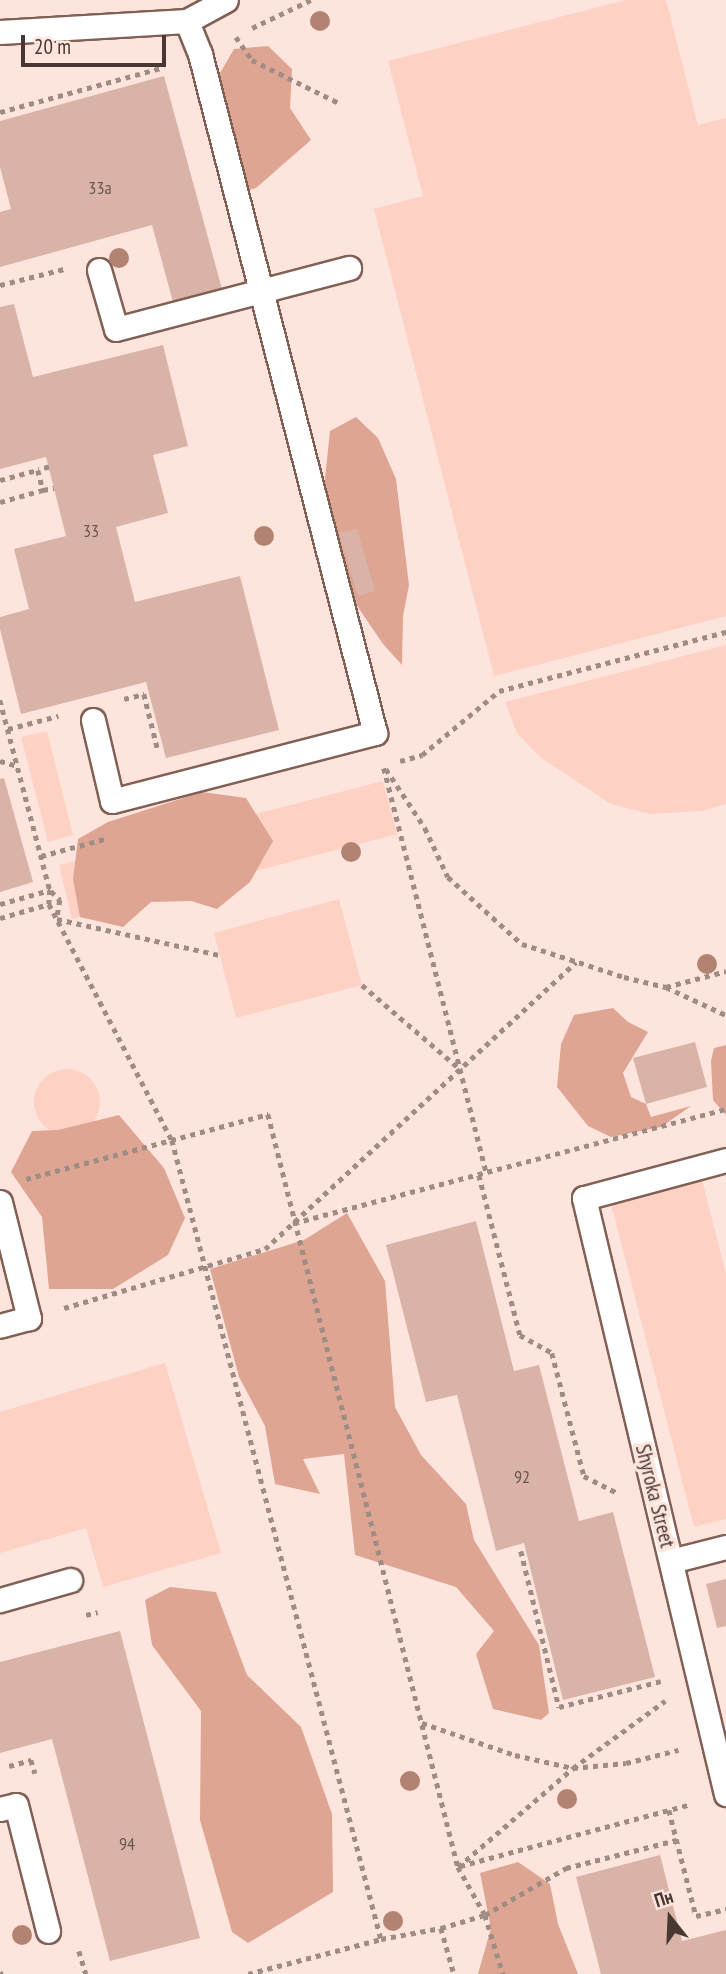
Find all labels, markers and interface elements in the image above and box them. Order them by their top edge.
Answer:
scale bar [24,21,170,65]
text: 20 m [34,33,71,60]
house number: 33а [88,177,112,199]
house number: 33 [83,520,99,542]
street label: Shyroka Street [630,1442,680,1550]
house number: 92 [514,1466,530,1488]
house number: 94 [119,1833,135,1855]
north arrow [635,1883,705,1953]
text: Пн [651,1884,676,1912]

